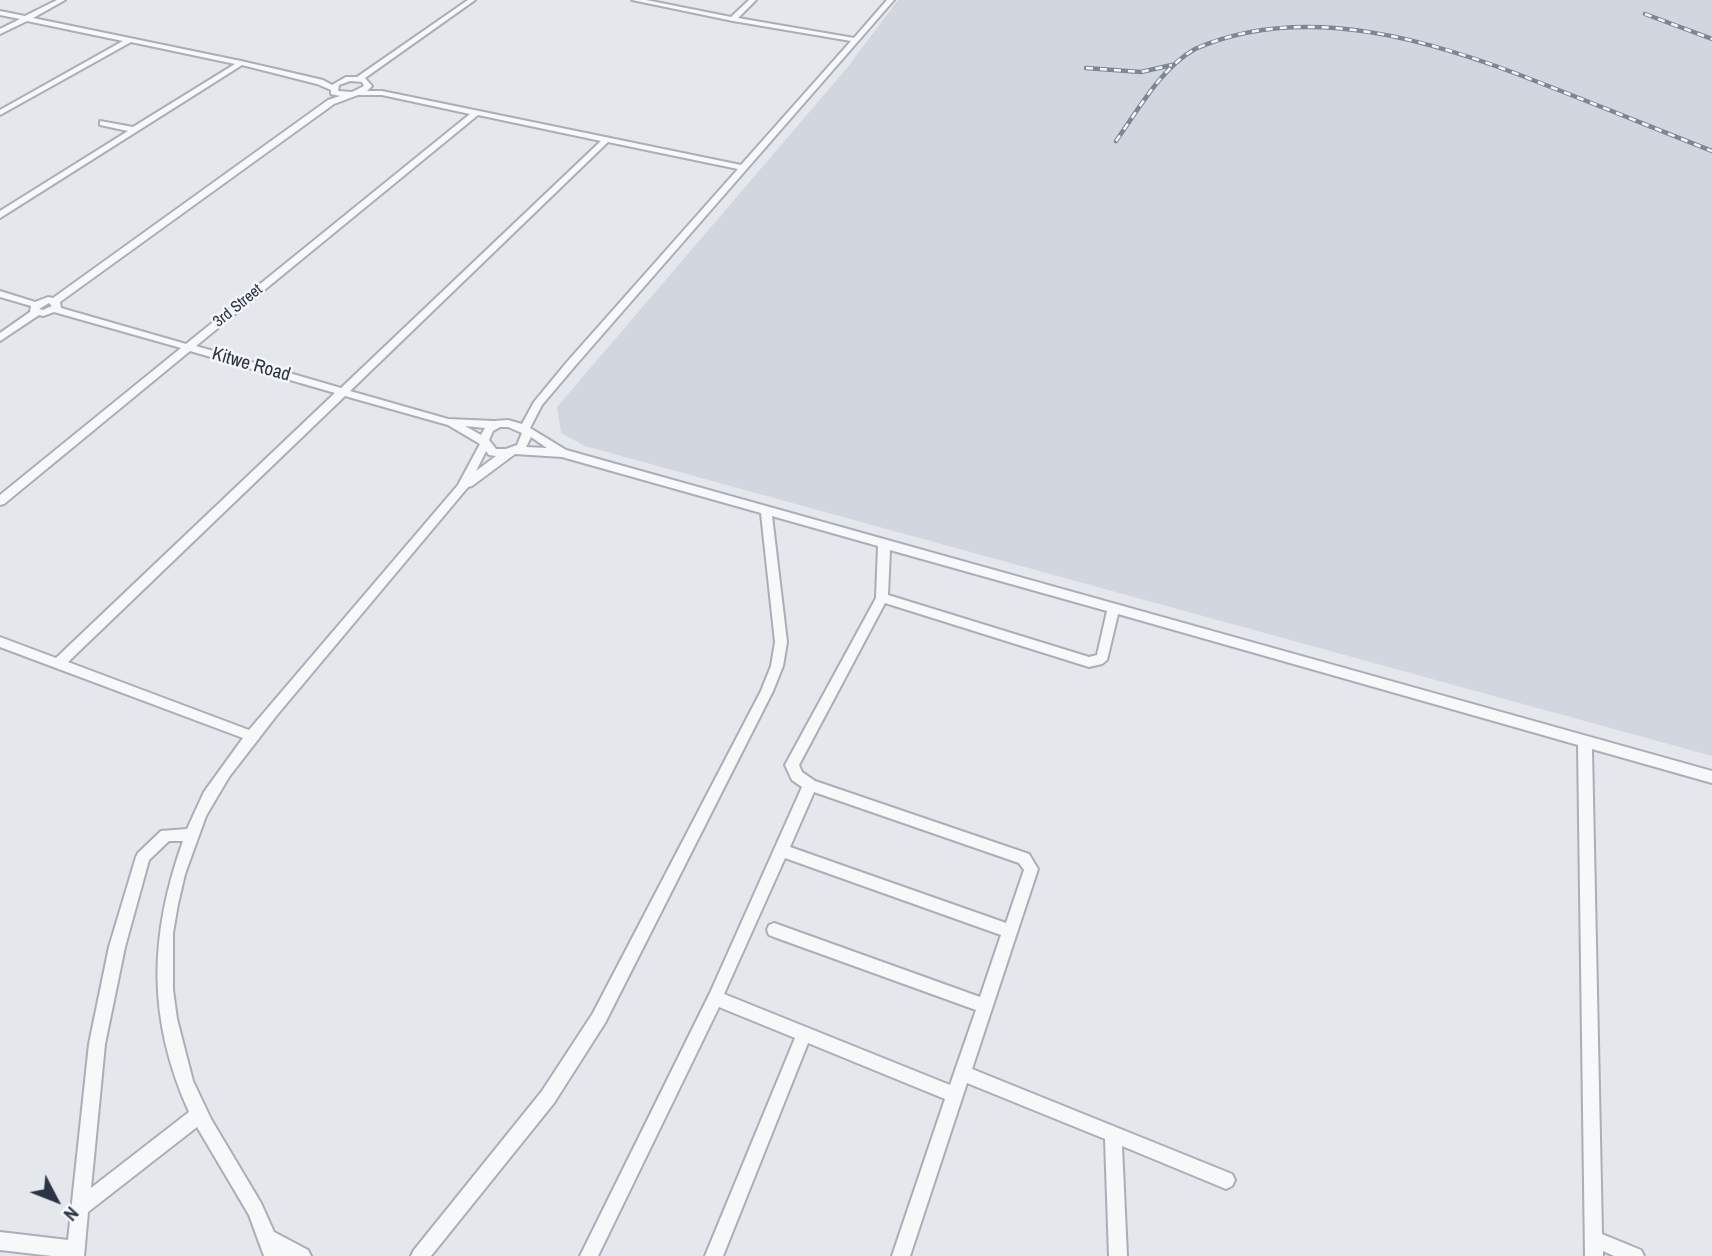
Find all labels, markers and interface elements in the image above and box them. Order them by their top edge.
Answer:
street label: 3rd Street [210,280,266,332]
street label: Kitwe Road [209,343,293,387]
north arrow [21,1165,91,1235]
text: N [58,1201,85,1227]

